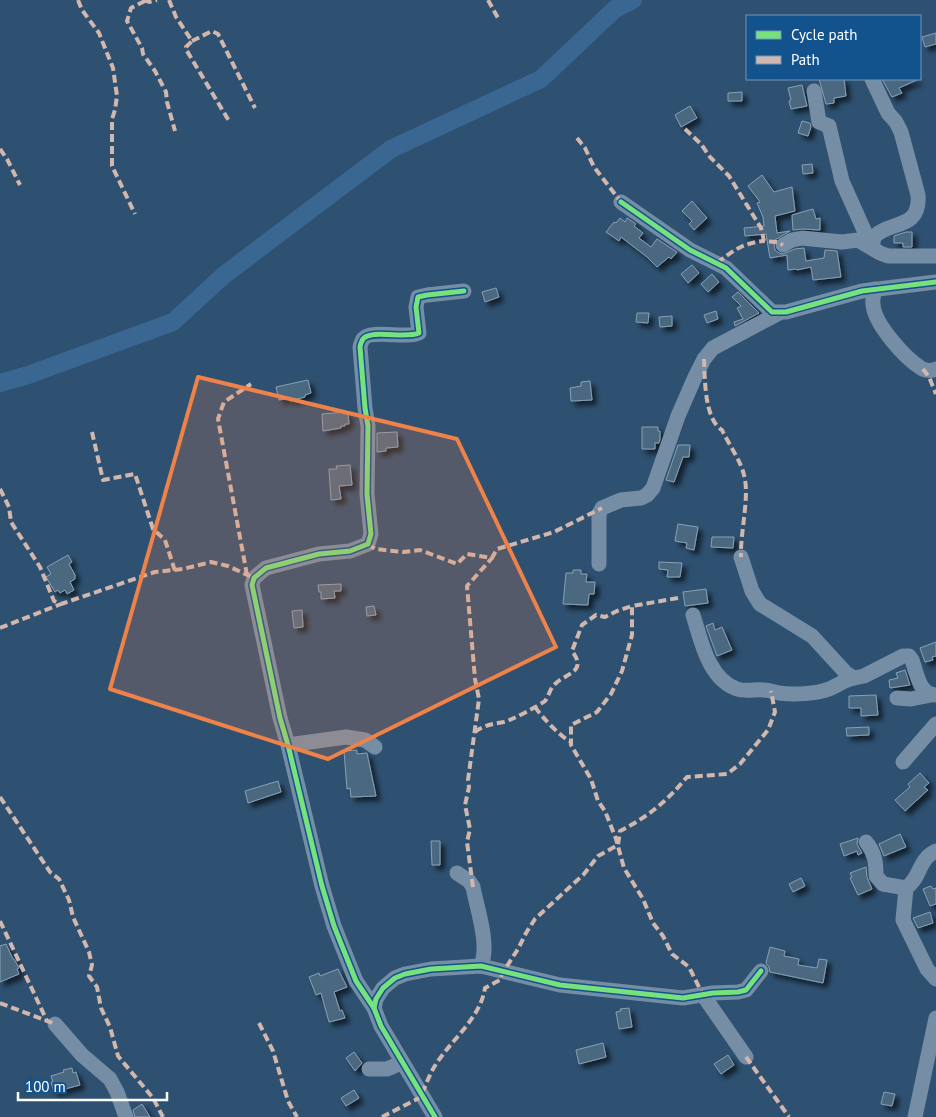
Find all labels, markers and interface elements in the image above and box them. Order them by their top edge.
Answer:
legend [746,15,921,80]
text: Cycle path [791,25,857,44]
text: Path [791,50,820,69]
scale bar [18,1070,166,1102]
text: 100 m [25,1077,66,1096]

